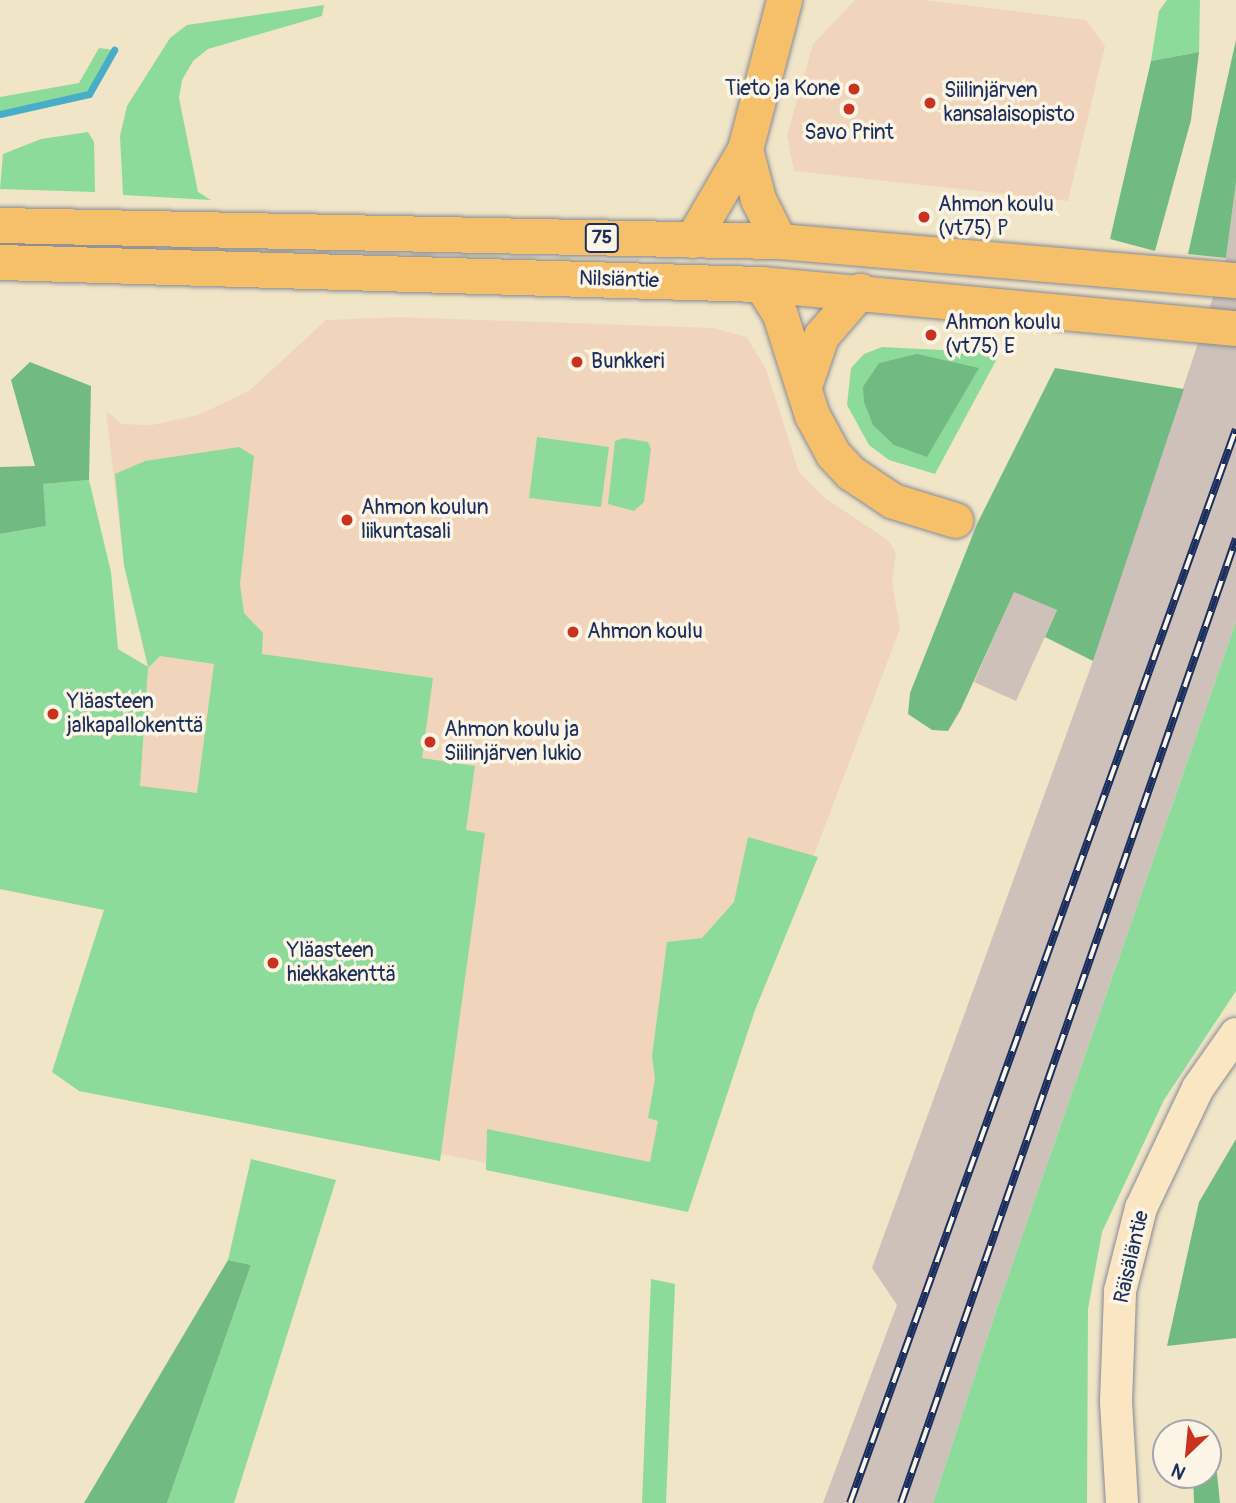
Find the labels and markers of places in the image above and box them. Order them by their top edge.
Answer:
place label: Tieto ja Kone [725,76,840,102]
place label: Siilinjärven kansalaisopisto [944,78,1075,128]
marker: Tieto ja Kone [846,81,862,97]
marker: Siilinjärven kansalaisopisto [922,95,938,111]
marker: Savo Print [841,101,857,117]
place label: Savo Print [804,120,894,146]
place label: Ahmon koulu (vt75) P [938,192,1054,242]
marker: Ahmon koulu (vt75) P [916,209,932,225]
place label: Ahmon koulu (vt75) E [945,310,1061,360]
marker: Ahmon koulu (vt75) E [923,327,939,343]
place label: Bunkkeri [591,349,664,375]
marker: Bunkkeri [569,354,585,370]
place label: Ahmon koulun liikuntasali [361,495,489,545]
marker: Ahmon koulun liikuntasali [339,512,355,528]
place label: Ahmon koulu [587,619,703,645]
marker: Ahmon koulu [565,624,581,640]
place label: Yläasteen jalkapallokenttä [67,689,203,739]
marker: Yläasteen jalkapallokenttä [45,706,61,722]
place label: Ahmon koulu ja Siilinjärven lukio [444,717,582,767]
marker: Ahmon koulu ja Siilinjärven lukio [422,734,438,750]
place label: Yläasteen hiekkakenttä [287,938,396,988]
marker: Yläasteen hiekkakenttä [265,955,281,971]

